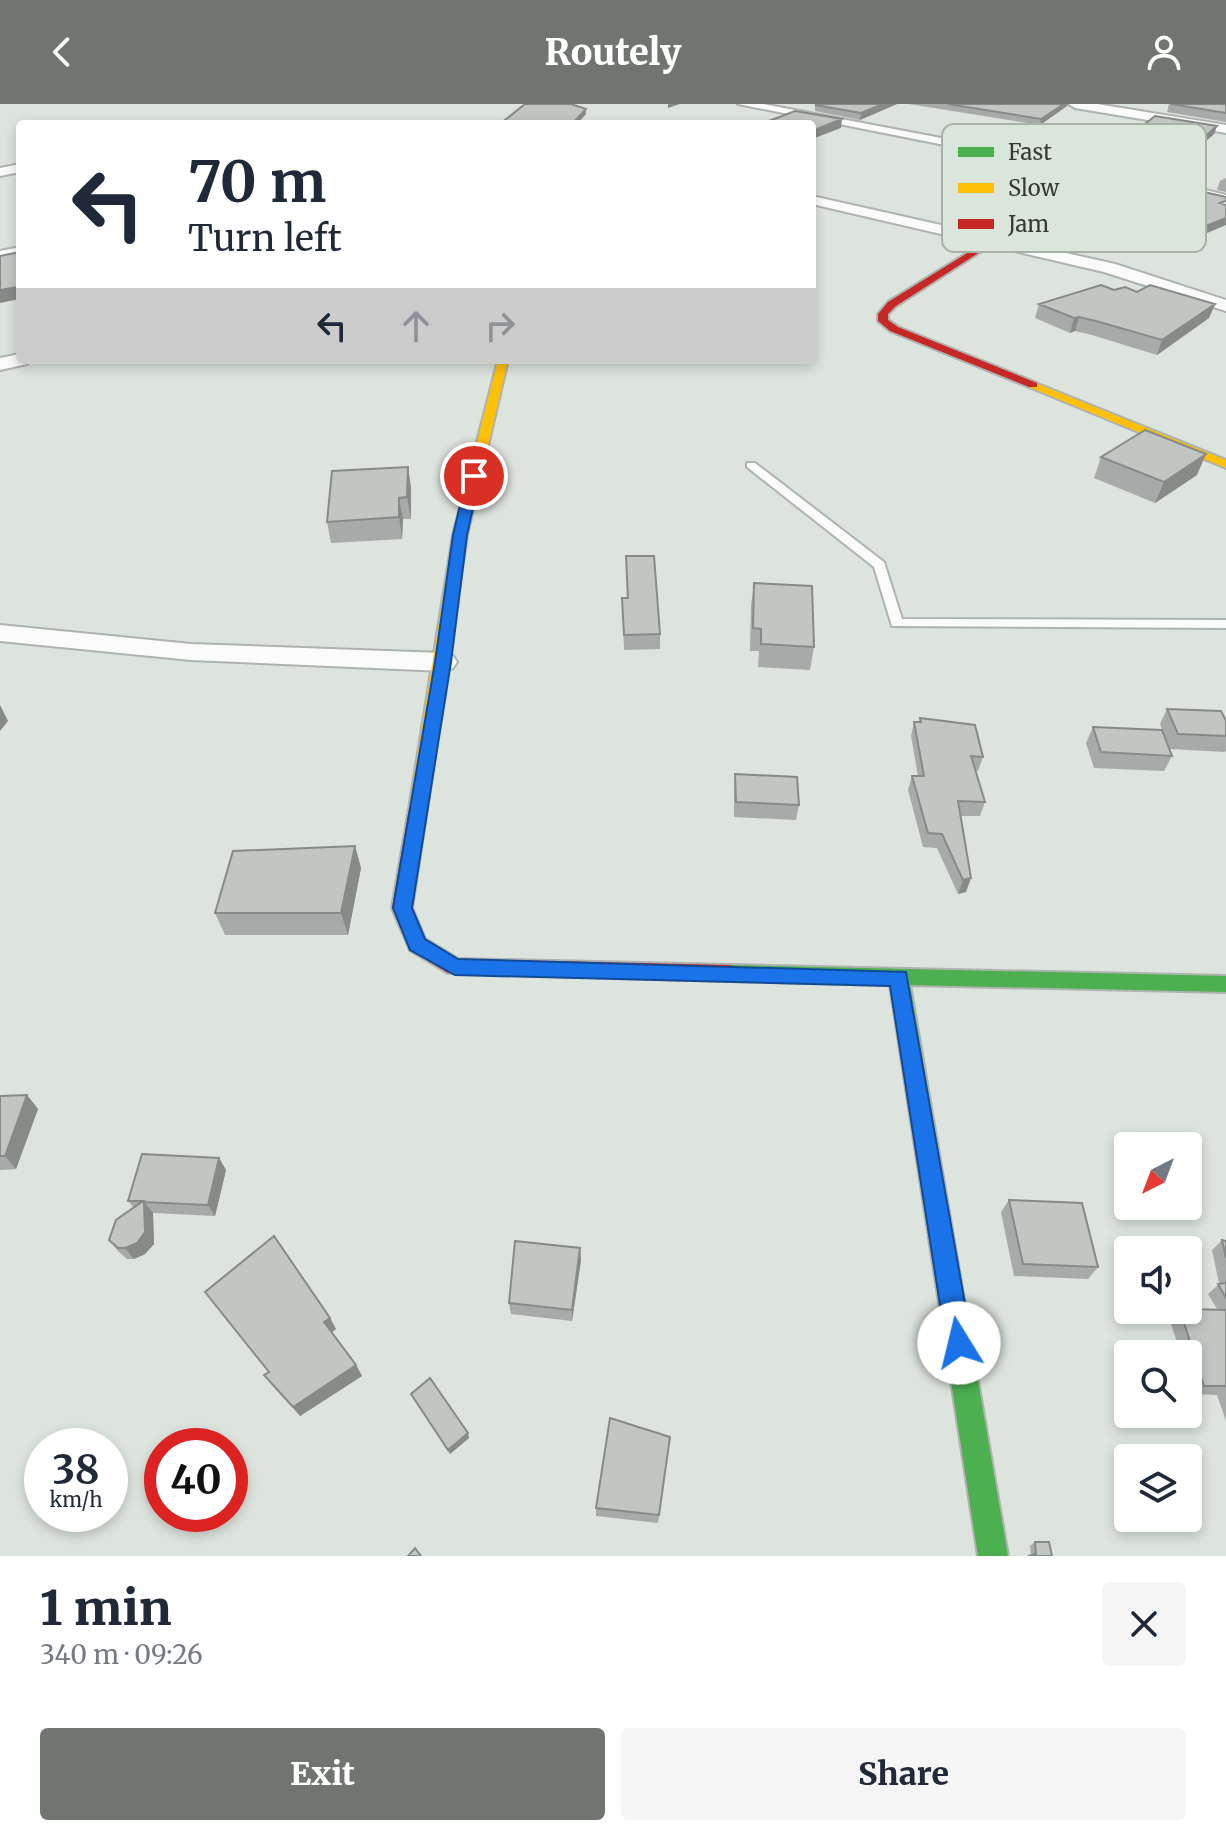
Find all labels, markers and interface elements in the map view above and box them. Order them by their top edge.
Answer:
icon: back [40,30,84,74]
text: Routely [545,30,681,75]
icon: person [1142,30,1186,74]
legend [942,124,1206,252]
text: Fast [1008,138,1052,166]
text: 70 m [188,147,326,217]
icon: left [56,152,160,256]
text: Slow [1008,174,1059,202]
text: Jam [1007,210,1049,238]
text: Turn left [188,216,342,261]
icon: left [310,304,354,348]
icon: ahead [394,304,438,348]
icon: right [478,304,522,348]
pin [440,442,508,510]
icon: arrive [452,454,496,498]
north arrow [1114,1132,1202,1220]
map controls [1114,1132,1202,1532]
button: sound [1114,1236,1202,1324]
position arrow [917,1301,1001,1385]
button: search [1114,1340,1202,1428]
speed limit sign: 40 [144,1428,248,1532]
button: layers [1114,1444,1202,1532]
text: 38 [52,1445,100,1495]
text: km/h [50,1487,102,1512]
text: 1 min [40,1578,172,1638]
button: close [1102,1582,1186,1666]
text: 340 m · 09:26 [40,1638,203,1671]
button: Exit [40,1728,605,1820]
button: Share [621,1728,1186,1820]

